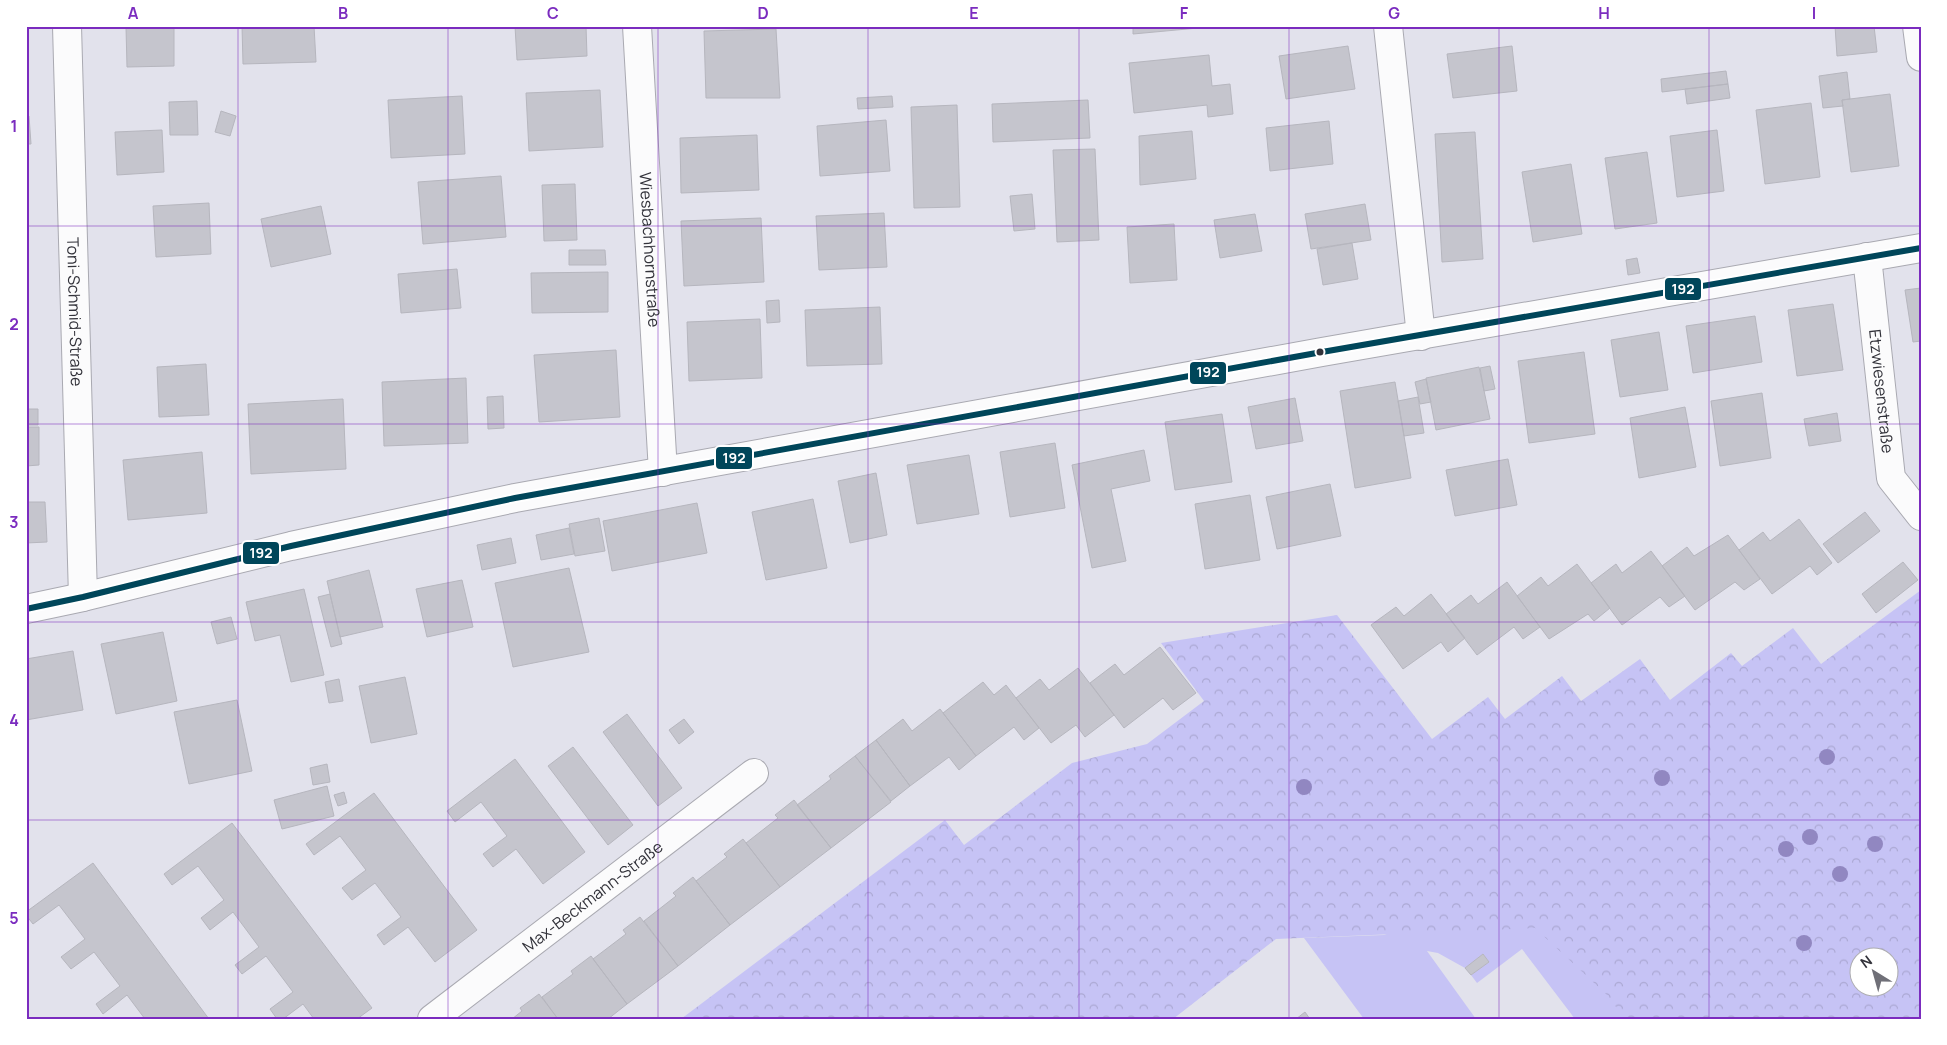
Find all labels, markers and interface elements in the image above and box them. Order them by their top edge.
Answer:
text: A [128,2,139,24]
text: B [338,2,348,24]
text: C [547,2,559,24]
text: D [757,2,769,24]
text: E [969,2,979,24]
text: F [1180,2,1189,24]
text: G [1388,2,1400,24]
text: H [1598,2,1610,24]
text: I [1812,2,1816,24]
text: 1 [10,115,18,137]
street label: Wiesbachhornstraße [635,171,666,328]
street label: Toni-Schmid-Straße [62,237,88,387]
line badge: 192 [1664,277,1702,301]
text: 192 [1671,279,1695,298]
text: 2 [9,313,19,335]
street label: Etzwiesenstraße [1864,328,1899,454]
unlabelled marker [1315,347,1325,357]
line badge: 192 [1189,361,1227,385]
text: 192 [1196,362,1220,381]
line badge: 192 [715,446,753,470]
text: 192 [722,448,746,467]
text: 3 [9,511,19,533]
line badge: 192 [242,541,280,565]
text: 192 [249,543,273,562]
text: 4 [9,709,19,731]
street label: Max-Beckmann-Straße [518,836,667,957]
text: 5 [9,907,19,929]
north arrow [1850,948,1900,998]
text: N [1856,951,1876,972]

